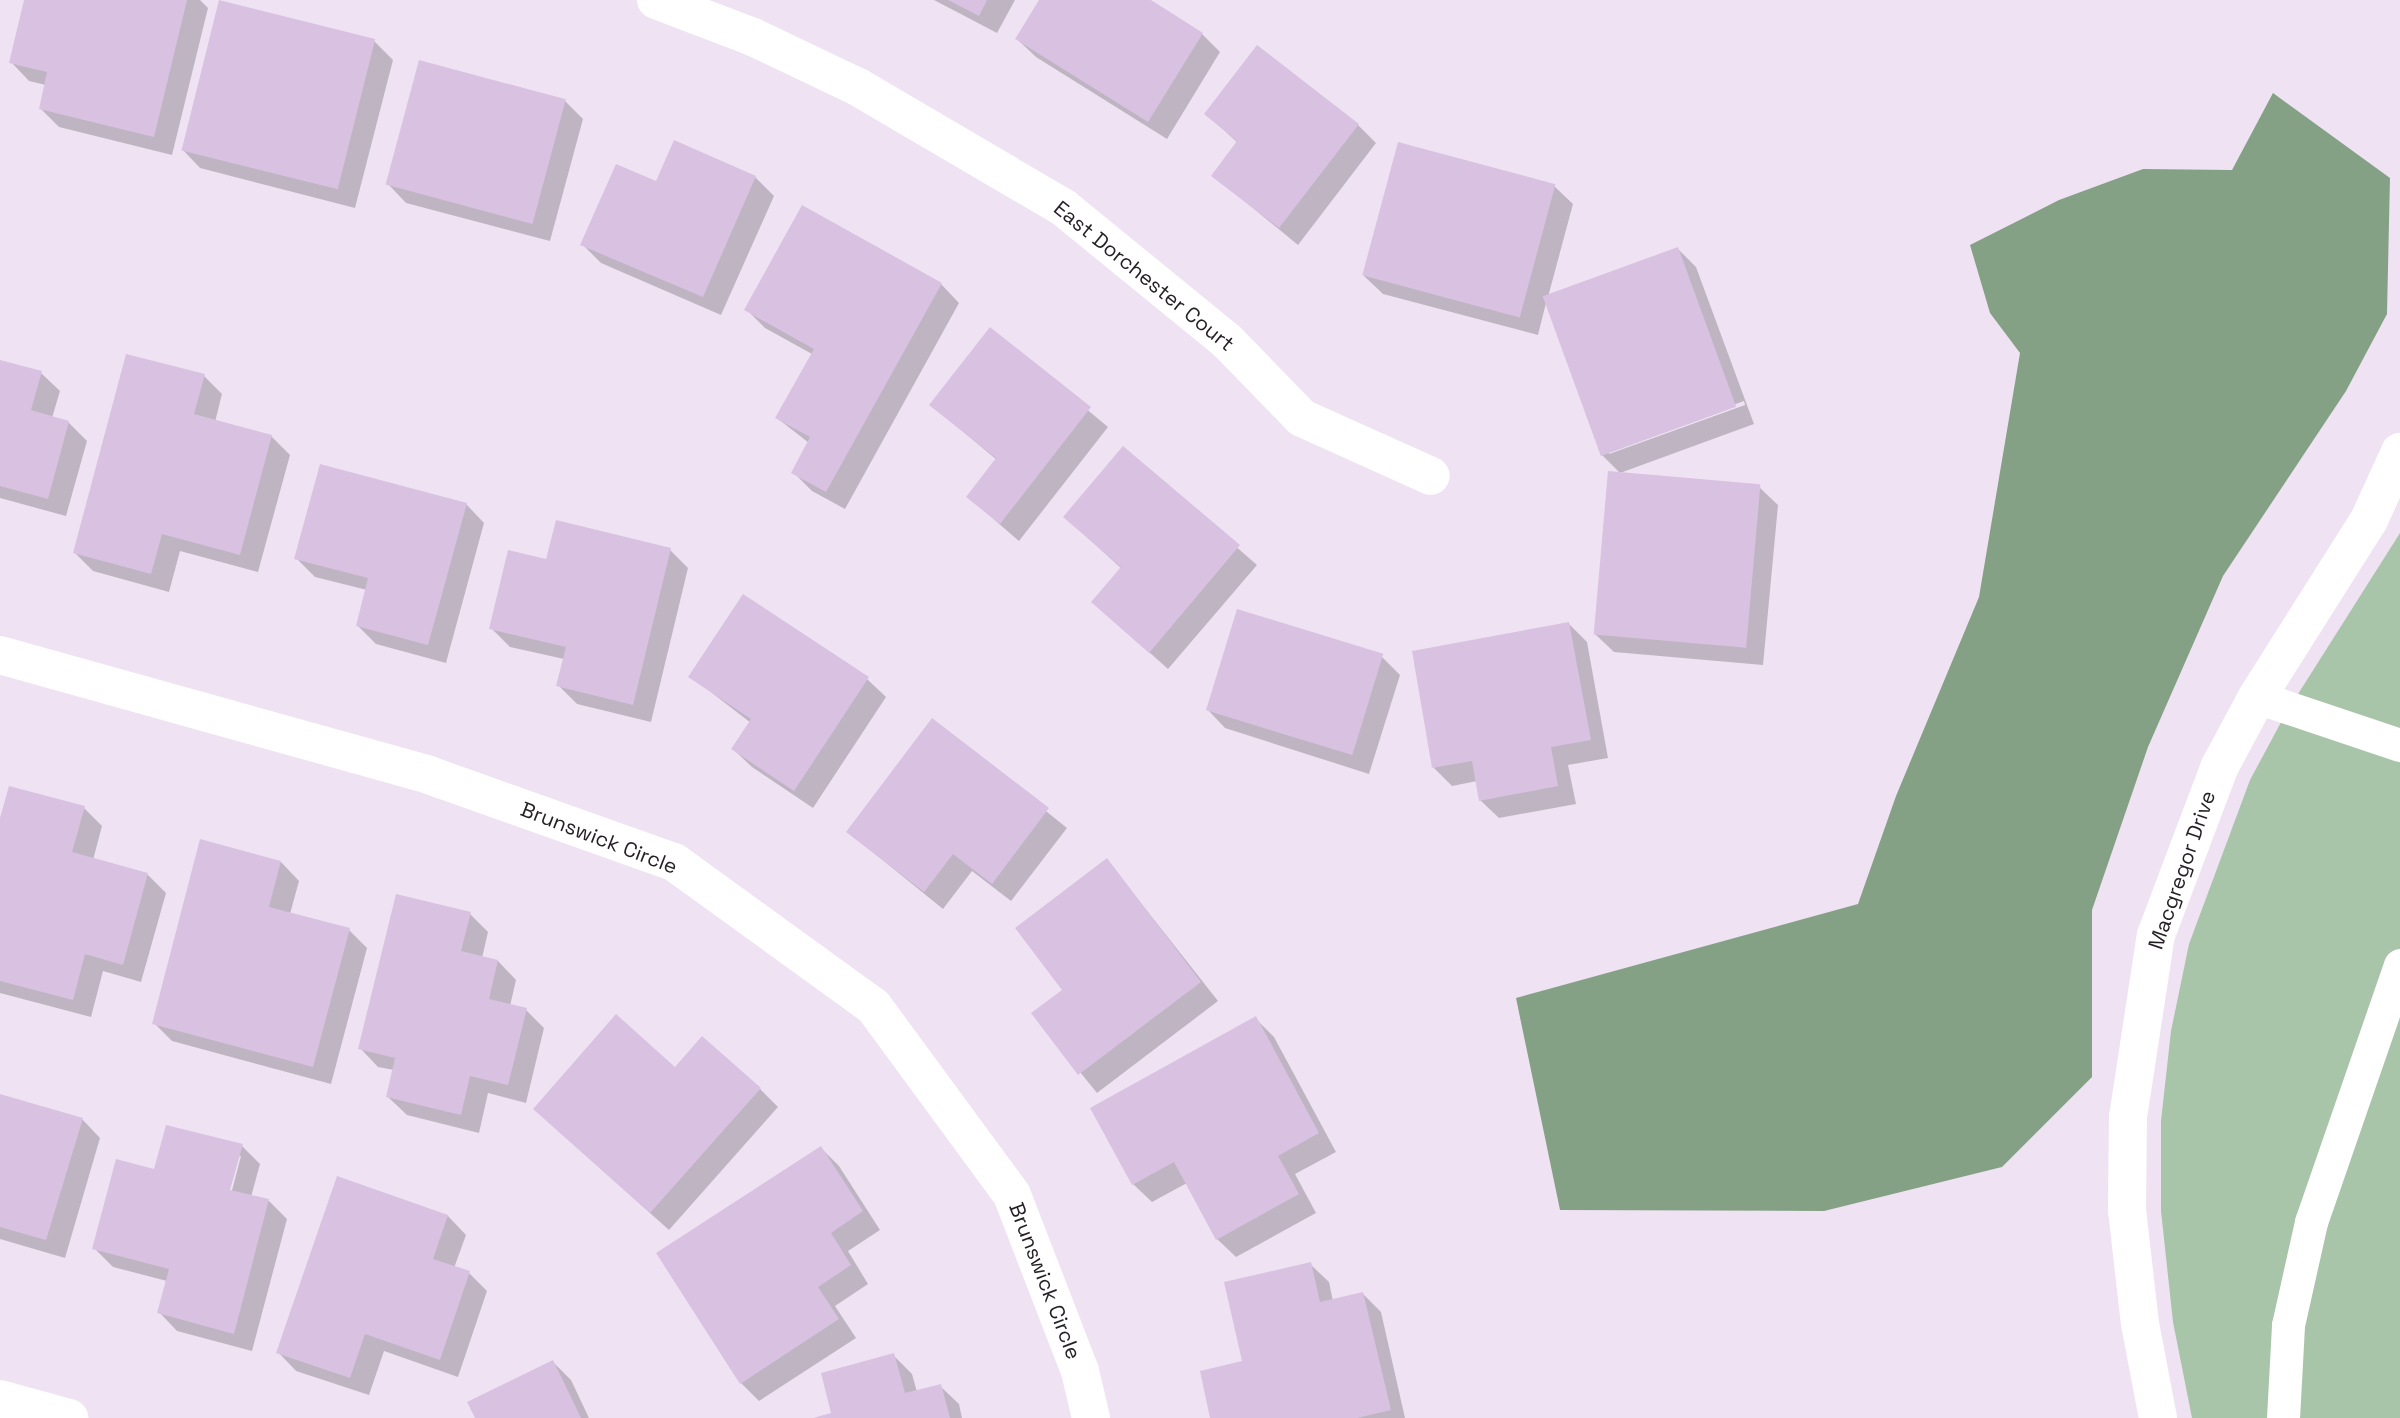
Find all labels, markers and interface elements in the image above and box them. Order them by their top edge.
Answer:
street label: East Dorchester Court [1049,195,1239,357]
street label: Macgregor Drive [2143,787,2221,953]
street label: Brunswick Circle [517,797,681,879]
street label: Brunswick Circle [1004,1199,1086,1363]

